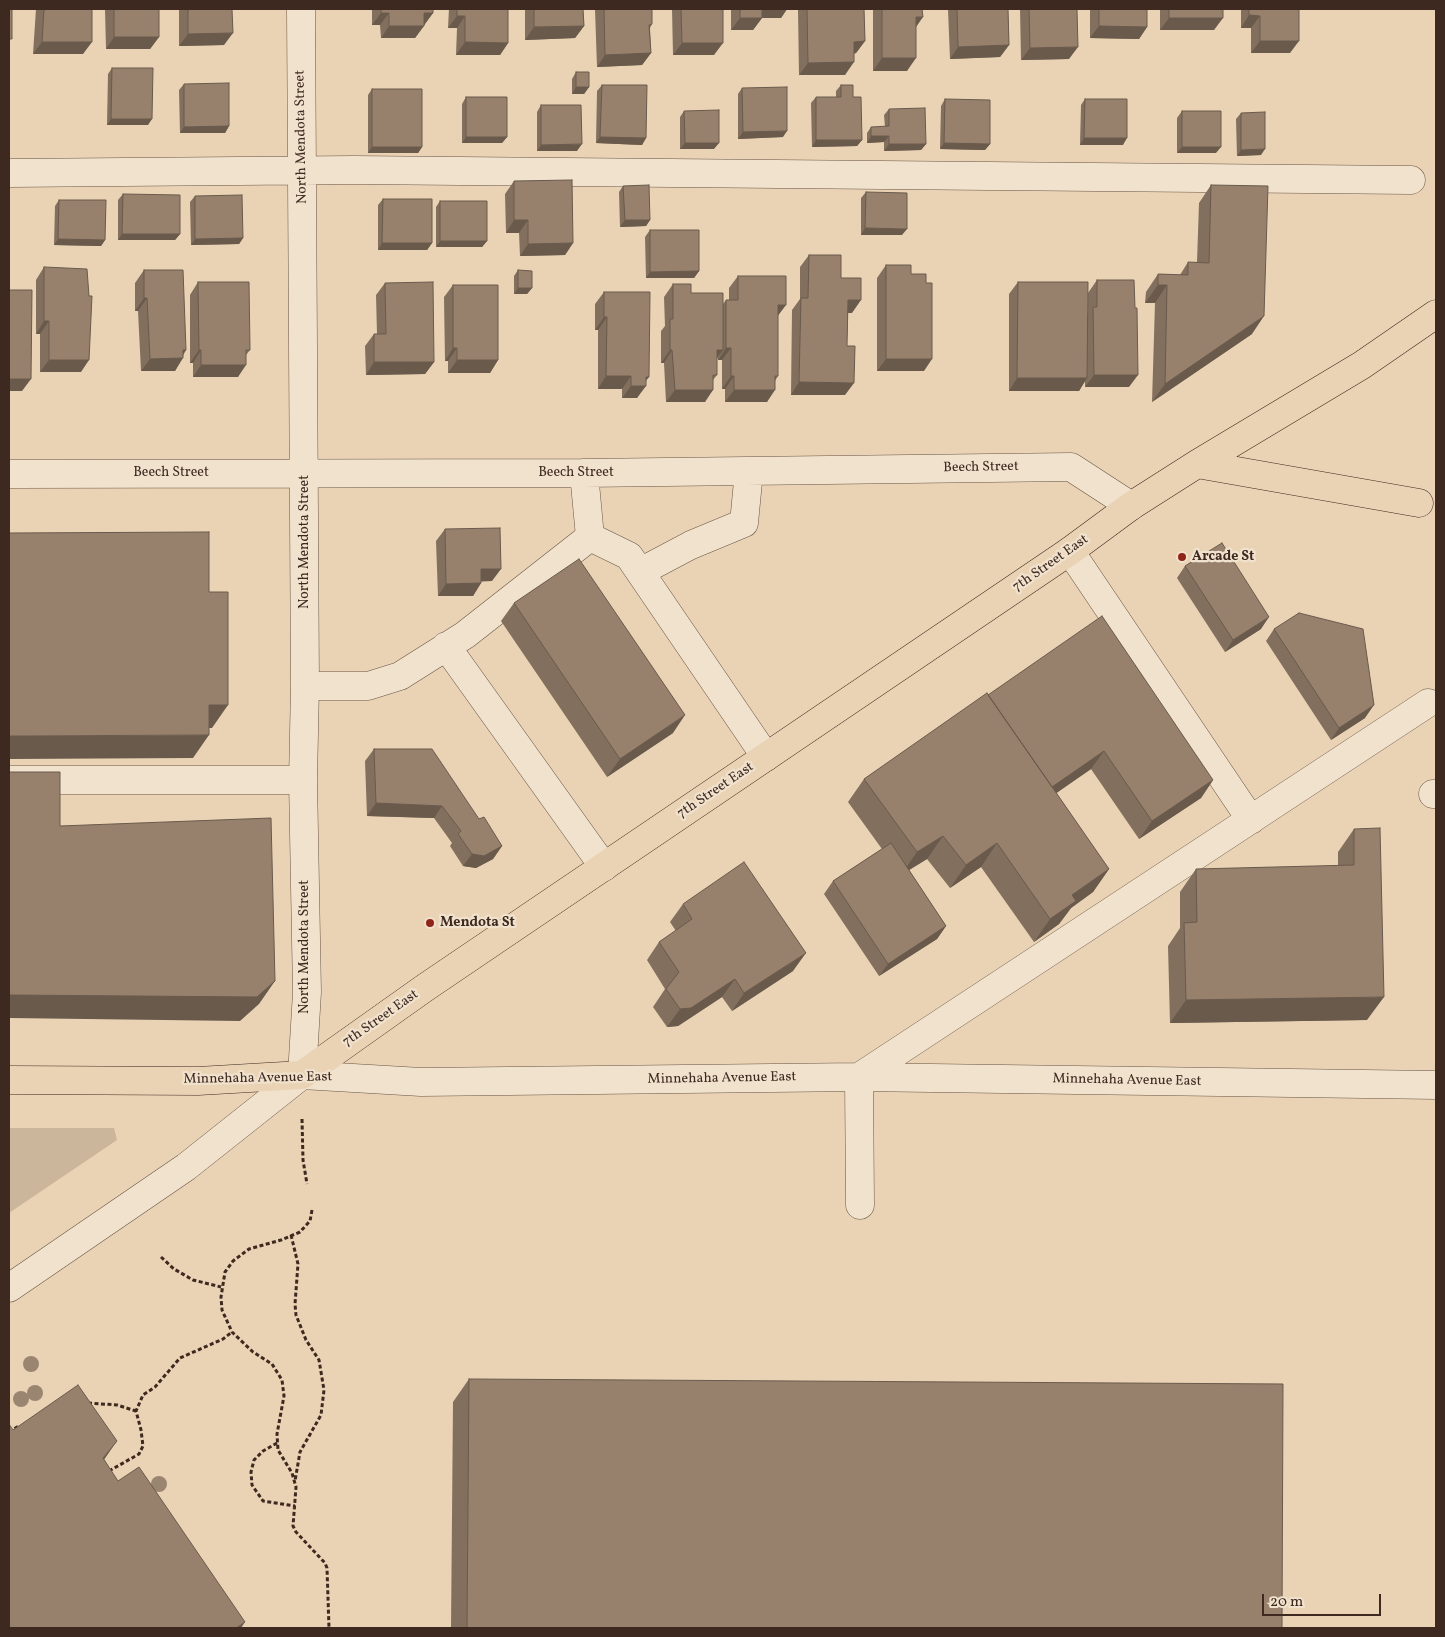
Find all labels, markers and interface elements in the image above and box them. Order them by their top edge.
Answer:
street label: North Mendota Street [292,70,312,204]
street label: Beech Street [943,459,1019,477]
street label: Beech Street [133,465,209,481]
street label: Beech Street [538,465,614,481]
street label: North Mendota Street [297,475,313,609]
street label: 7th Street East [1010,532,1092,596]
place label: Arcade St [1192,549,1254,565]
marker: Arcade St [1176,551,1188,563]
street label: 7th Street East [675,759,757,823]
street label: North Mendota Street [297,880,313,1014]
place label: Mendota St [440,915,515,931]
marker: Mendota St [424,917,436,929]
street label: 7th Street East [340,987,422,1051]
street label: Minnehaha Avenue East [183,1069,333,1089]
street label: Minnehaha Avenue East [647,1069,797,1089]
street label: Minnehaha Avenue East [1052,1071,1202,1091]
scale bar [1265,1584,1384,1616]
text: 20 m [1270,1592,1303,1613]

